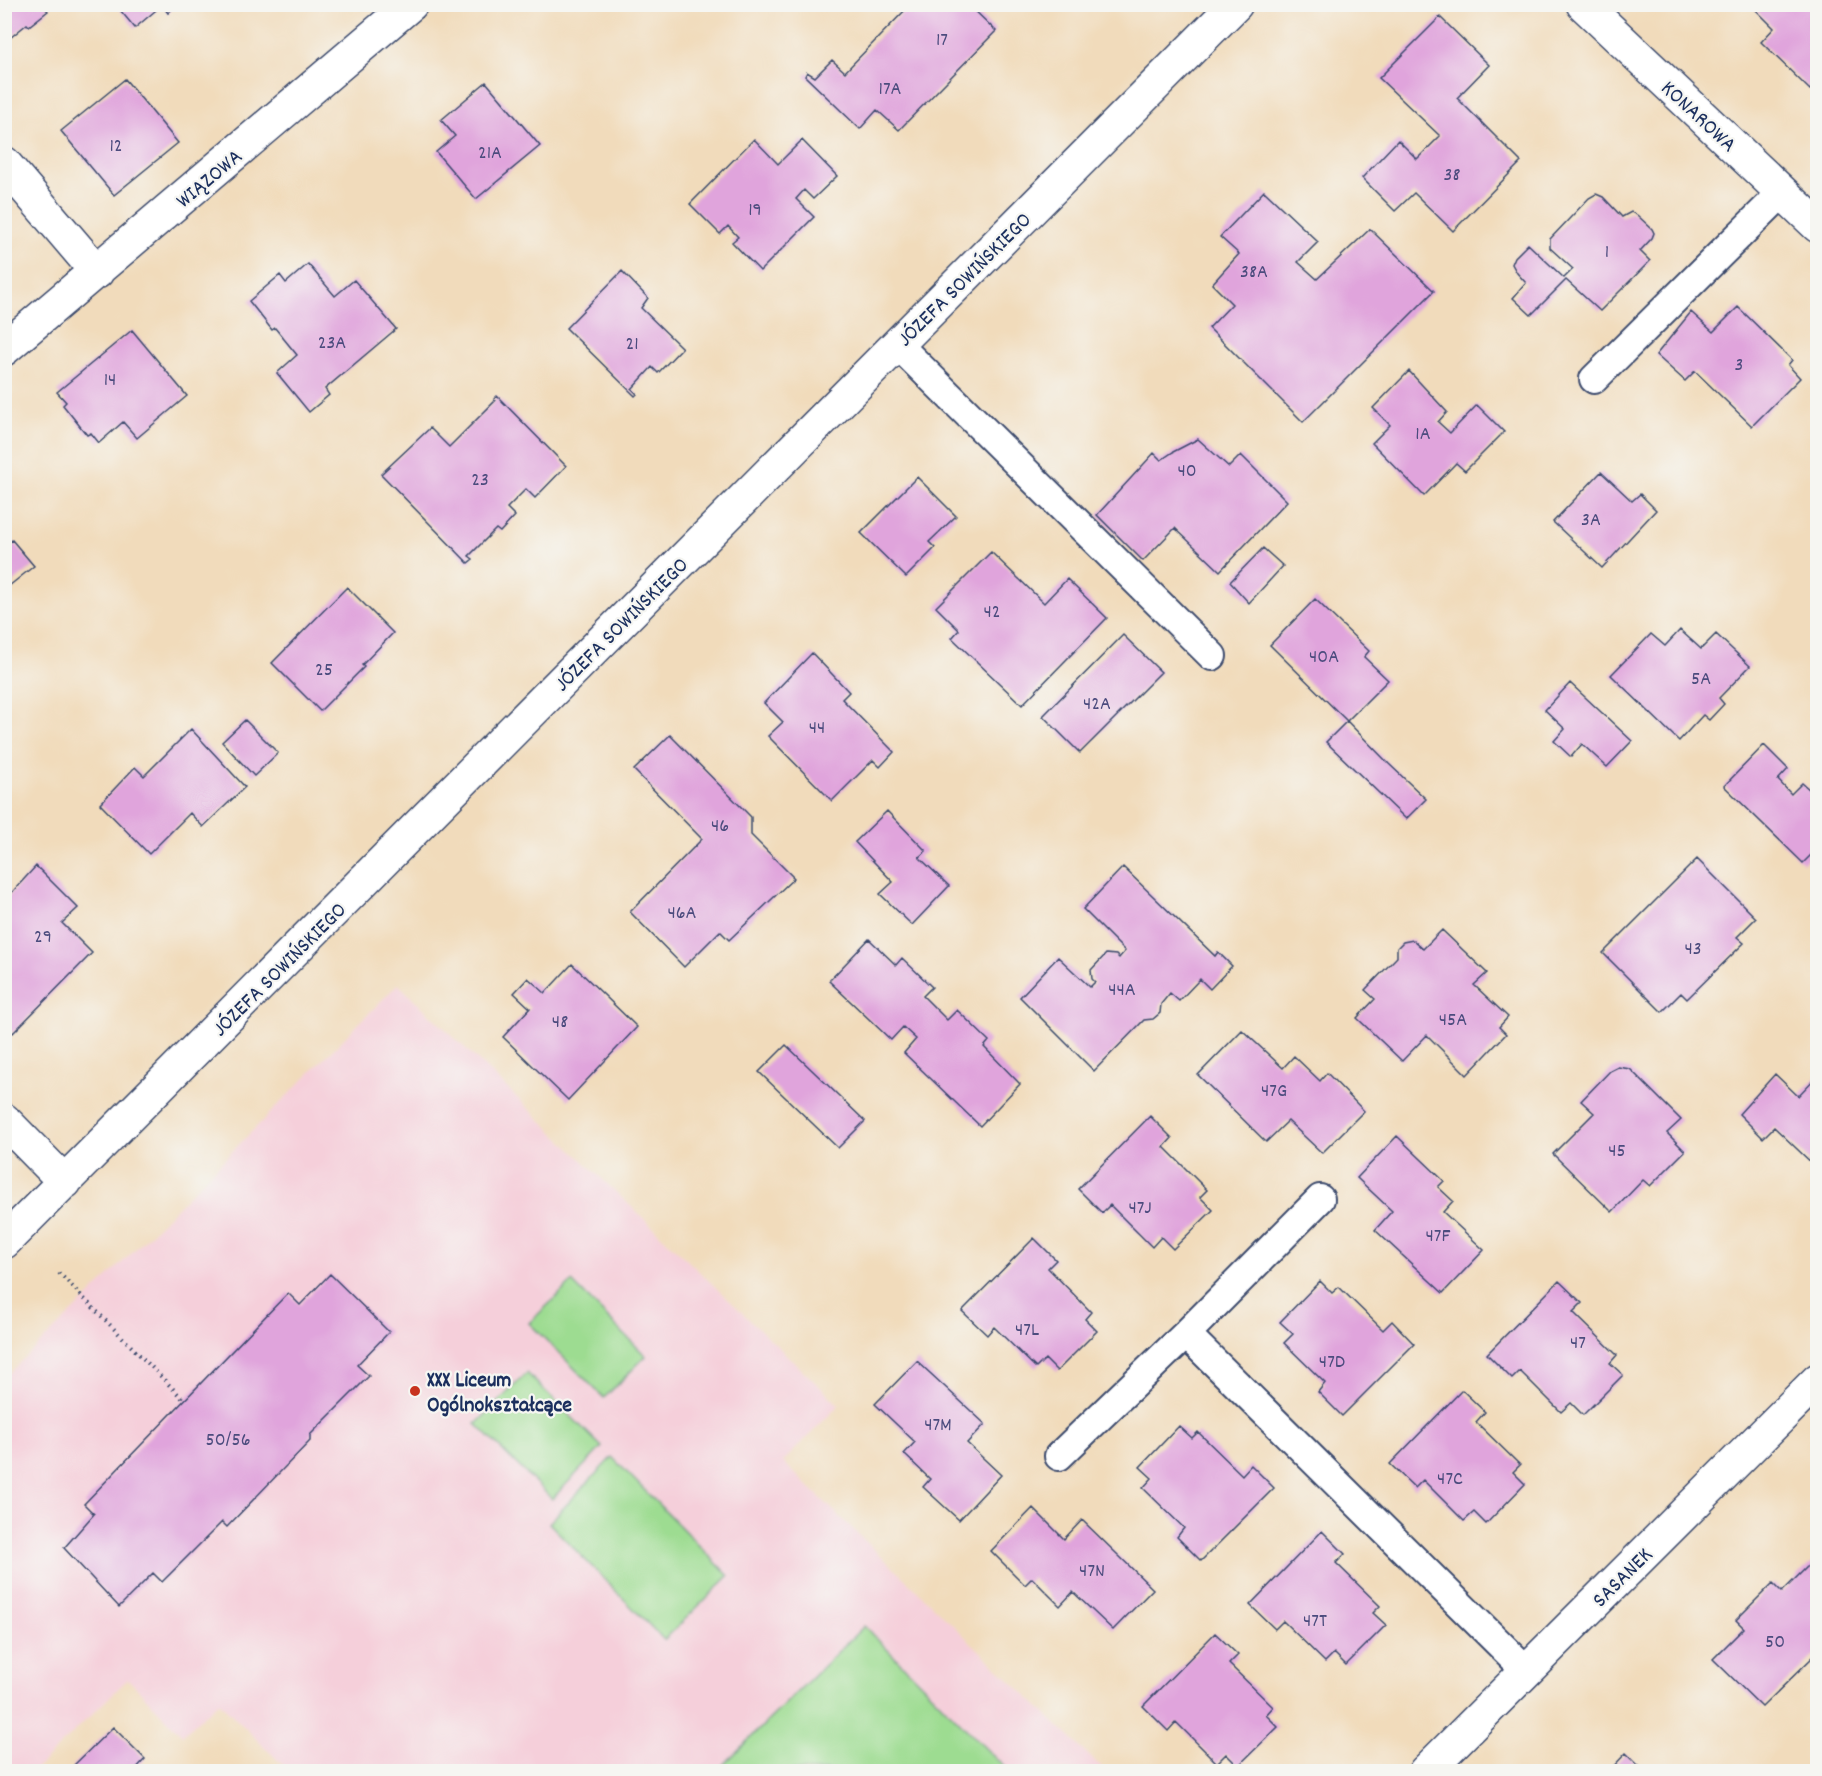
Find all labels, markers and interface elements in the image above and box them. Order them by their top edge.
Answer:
house number: 17 [936,27,948,55]
street label: KONAROWA [1653,74,1742,161]
house number: 17A [879,76,902,104]
house number: 12 [109,133,123,161]
house number: 21A [478,140,502,168]
street label: WIĄZOWA [170,143,250,217]
house number: 38 [1444,162,1460,190]
house number: 19 [748,197,762,225]
street label: JÓZEFA SOWIŃSKIEGO [891,206,1040,355]
house number: 1 [1605,239,1609,267]
house number: 38A [1240,259,1268,287]
house number: 23A [318,330,346,358]
house number: 21 [625,331,639,359]
house number: 3 [1735,352,1743,380]
house number: 14 [104,367,116,395]
house number: 1A [1415,421,1431,449]
house number: 40 [1177,458,1197,486]
house number: 23 [471,467,489,495]
house number: 3A [1581,507,1601,535]
street label: JÓZEFA SOWIŃSKIEGO [548,551,697,700]
house number: 42 [983,599,1001,627]
house number: 40A [1309,644,1339,672]
house number: 25 [315,657,333,685]
house number: 5A [1691,666,1711,694]
house number: 42A [1083,691,1111,719]
house number: 44 [809,715,825,743]
house number: 46 [711,813,729,841]
street label: JÓZEFA SOWIŃSKIEGO [206,896,355,1045]
house number: 46A [667,900,697,928]
house number: 29 [34,924,52,952]
house number: 43 [1684,936,1702,964]
house number: 44A [1108,977,1136,1005]
house number: 45A [1439,1007,1467,1035]
house number: 48 [552,1009,568,1037]
house number: 47G [1261,1078,1287,1106]
house number: 45 [1608,1138,1626,1166]
house number: 47J [1128,1195,1152,1223]
house number: 47F [1426,1223,1451,1251]
house number: 47L [1015,1317,1039,1345]
house number: 47 [1570,1330,1586,1358]
house number: 47D [1319,1349,1345,1377]
place label: XXX Liceum Ogólnokształcące [427,1366,572,1422]
marker: XXX Liceum Ogólnokształcące [408,1384,422,1398]
house number: 47M [924,1412,952,1440]
house number: 50/56 [206,1427,250,1455]
house number: 47C [1437,1466,1463,1494]
street label: SASANEK [1586,1541,1661,1616]
house number: 47N [1079,1558,1105,1586]
house number: 47T [1303,1608,1327,1636]
house number: 50 [1765,1629,1785,1657]

